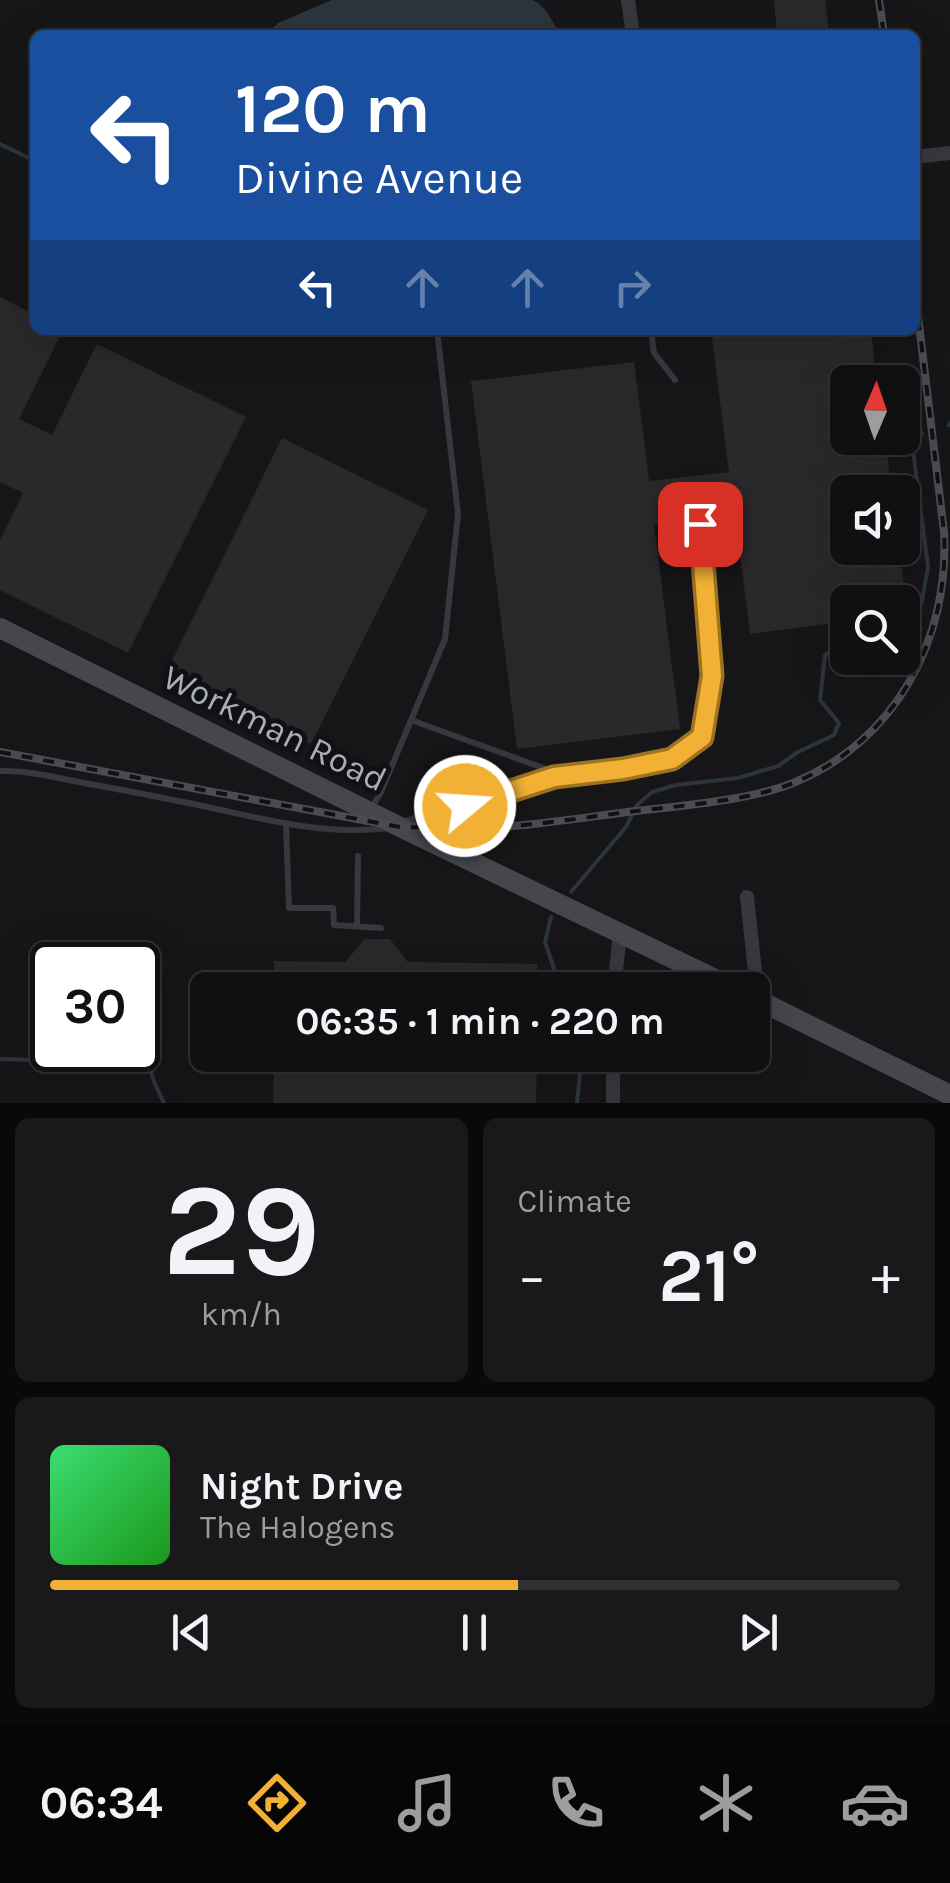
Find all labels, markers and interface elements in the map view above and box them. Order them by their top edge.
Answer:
text: 120 m [235,68,431,150]
icon: left [70,70,200,200]
text: Divine Avenue [235,152,523,204]
icon: left [290,260,345,315]
icon: ahead [395,260,450,315]
icon: ahead [500,260,555,315]
icon: right [605,260,660,315]
north arrow [830,365,920,455]
map controls [830,365,920,675]
button: sound [830,475,920,565]
pin [658,482,743,567]
icon: arrive [673,497,728,552]
button: search [830,585,920,675]
street label: Workman Road [156,657,393,800]
position arrow [413,754,517,858]
speed limit sign: 30 [30,942,160,1072]
text: 06:35 · 1 min · 220 m [296,999,664,1044]
text: 29 [162,1155,320,1307]
text: Climate [518,1183,632,1220]
text: 21° [658,1232,759,1320]
text: − [518,1244,546,1308]
text: + [871,1244,900,1308]
text: km/h [201,1296,282,1333]
text: Night Drive [200,1464,403,1509]
text: The Halogens [200,1509,395,1546]
icon: previous [164,1605,219,1660]
icon: pause [447,1605,502,1660]
icon: next [731,1605,786,1660]
icon: directions [242,1768,312,1838]
icon: music [392,1768,462,1838]
icon: phone [541,1768,611,1838]
icon: climate [691,1768,761,1838]
icon: car [840,1768,910,1838]
text: 06:34 [40,1777,162,1829]

